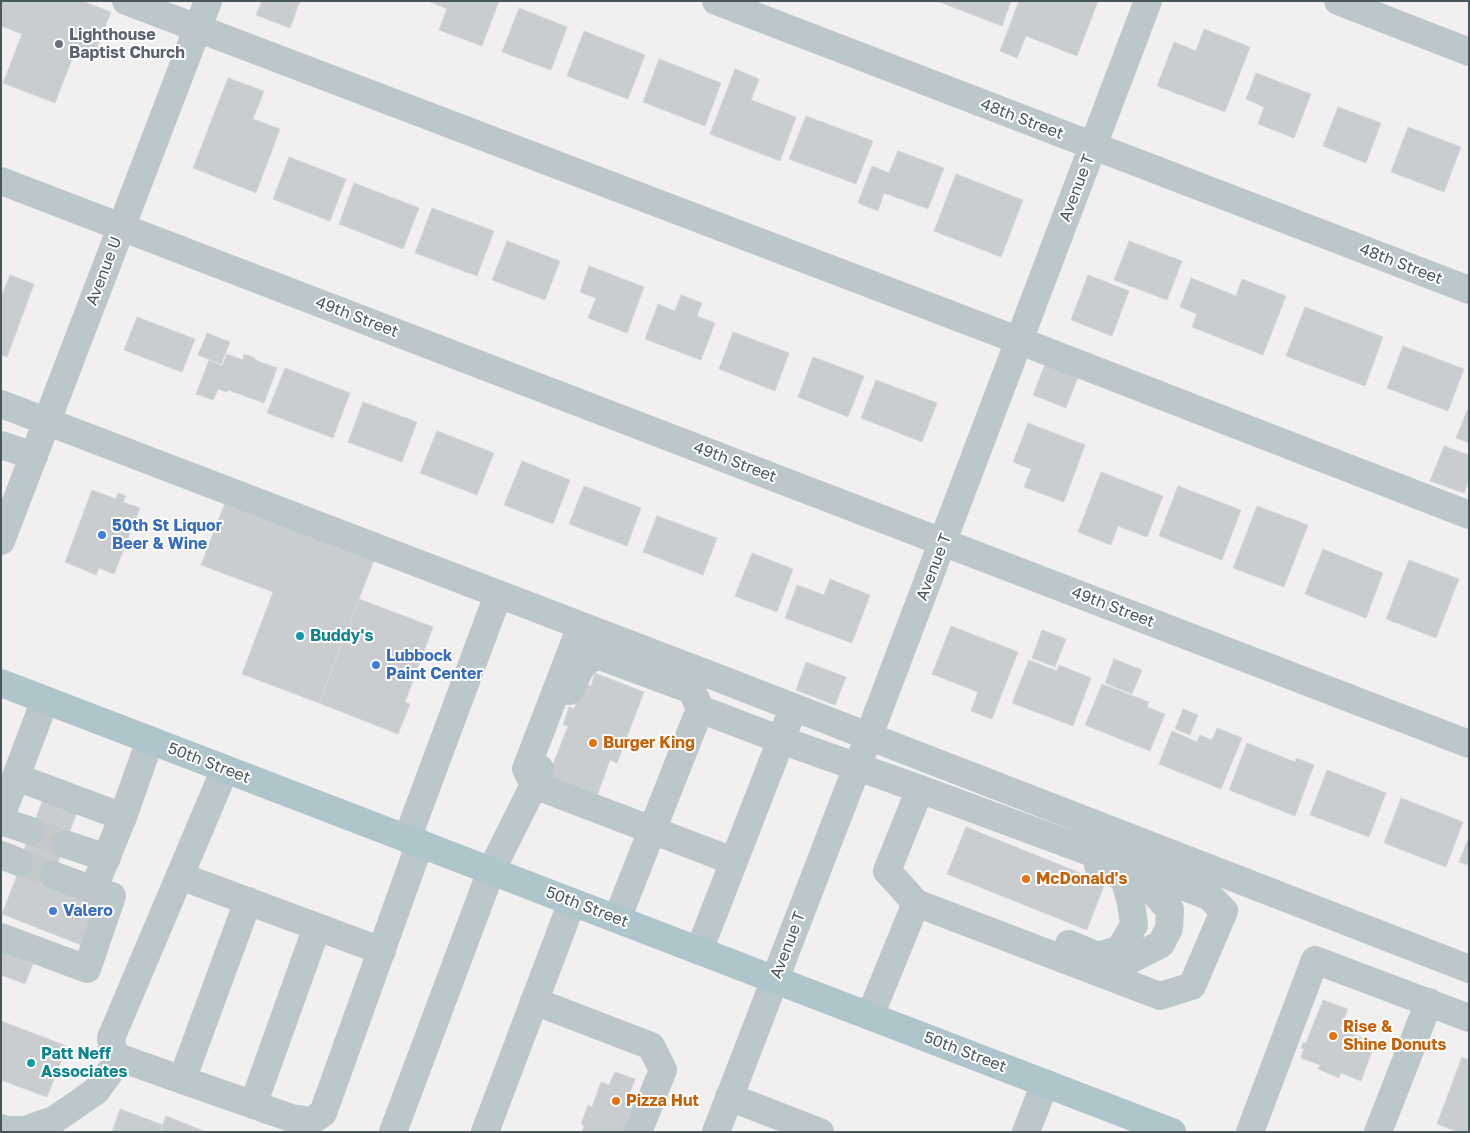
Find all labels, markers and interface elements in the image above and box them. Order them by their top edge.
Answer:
place label: Lighthouse Baptist Church [69,25,185,63]
marker: Lighthouse Baptist Church [53,38,65,50]
street label: 48th Street [978,94,1066,144]
street label: Avenue T [1055,152,1099,224]
street label: Avenue U [82,234,126,308]
street label: 48th Street [1357,239,1445,289]
street label: 49th Street [313,292,401,342]
street label: 49th Street [691,437,779,487]
place label: 50th St Liquor Beer & Wine [112,516,222,554]
marker: 50th St Liquor Beer & Wine [96,529,108,541]
street label: Avenue T [912,531,956,603]
street label: 49th Street [1069,582,1157,632]
place label: Buddy's [310,626,373,646]
marker: Buddy's [294,630,306,642]
place label: Lubbock Paint Center [386,646,483,684]
marker: Lubbock Paint Center [370,659,382,671]
place label: Burger King [603,733,695,753]
marker: Burger King [587,737,599,749]
street label: 50th Street [165,738,253,788]
place label: McDonald's [1036,869,1127,889]
marker: McDonald's [1020,873,1032,885]
street label: 50th Street [543,882,631,932]
place label: Valero [63,901,113,921]
marker: Valero [47,905,59,917]
street label: Avenue T [766,909,810,981]
place label: Rise & Shine Donuts [1343,1017,1447,1055]
street label: 50th Street [921,1027,1009,1077]
marker: Rise & Shine Donuts [1327,1030,1339,1042]
place label: Patt Neff Associates [41,1044,127,1082]
marker: Patt Neff Associates [25,1057,37,1069]
place label: Pizza Hut [626,1091,699,1111]
marker: Pizza Hut [610,1095,622,1107]

